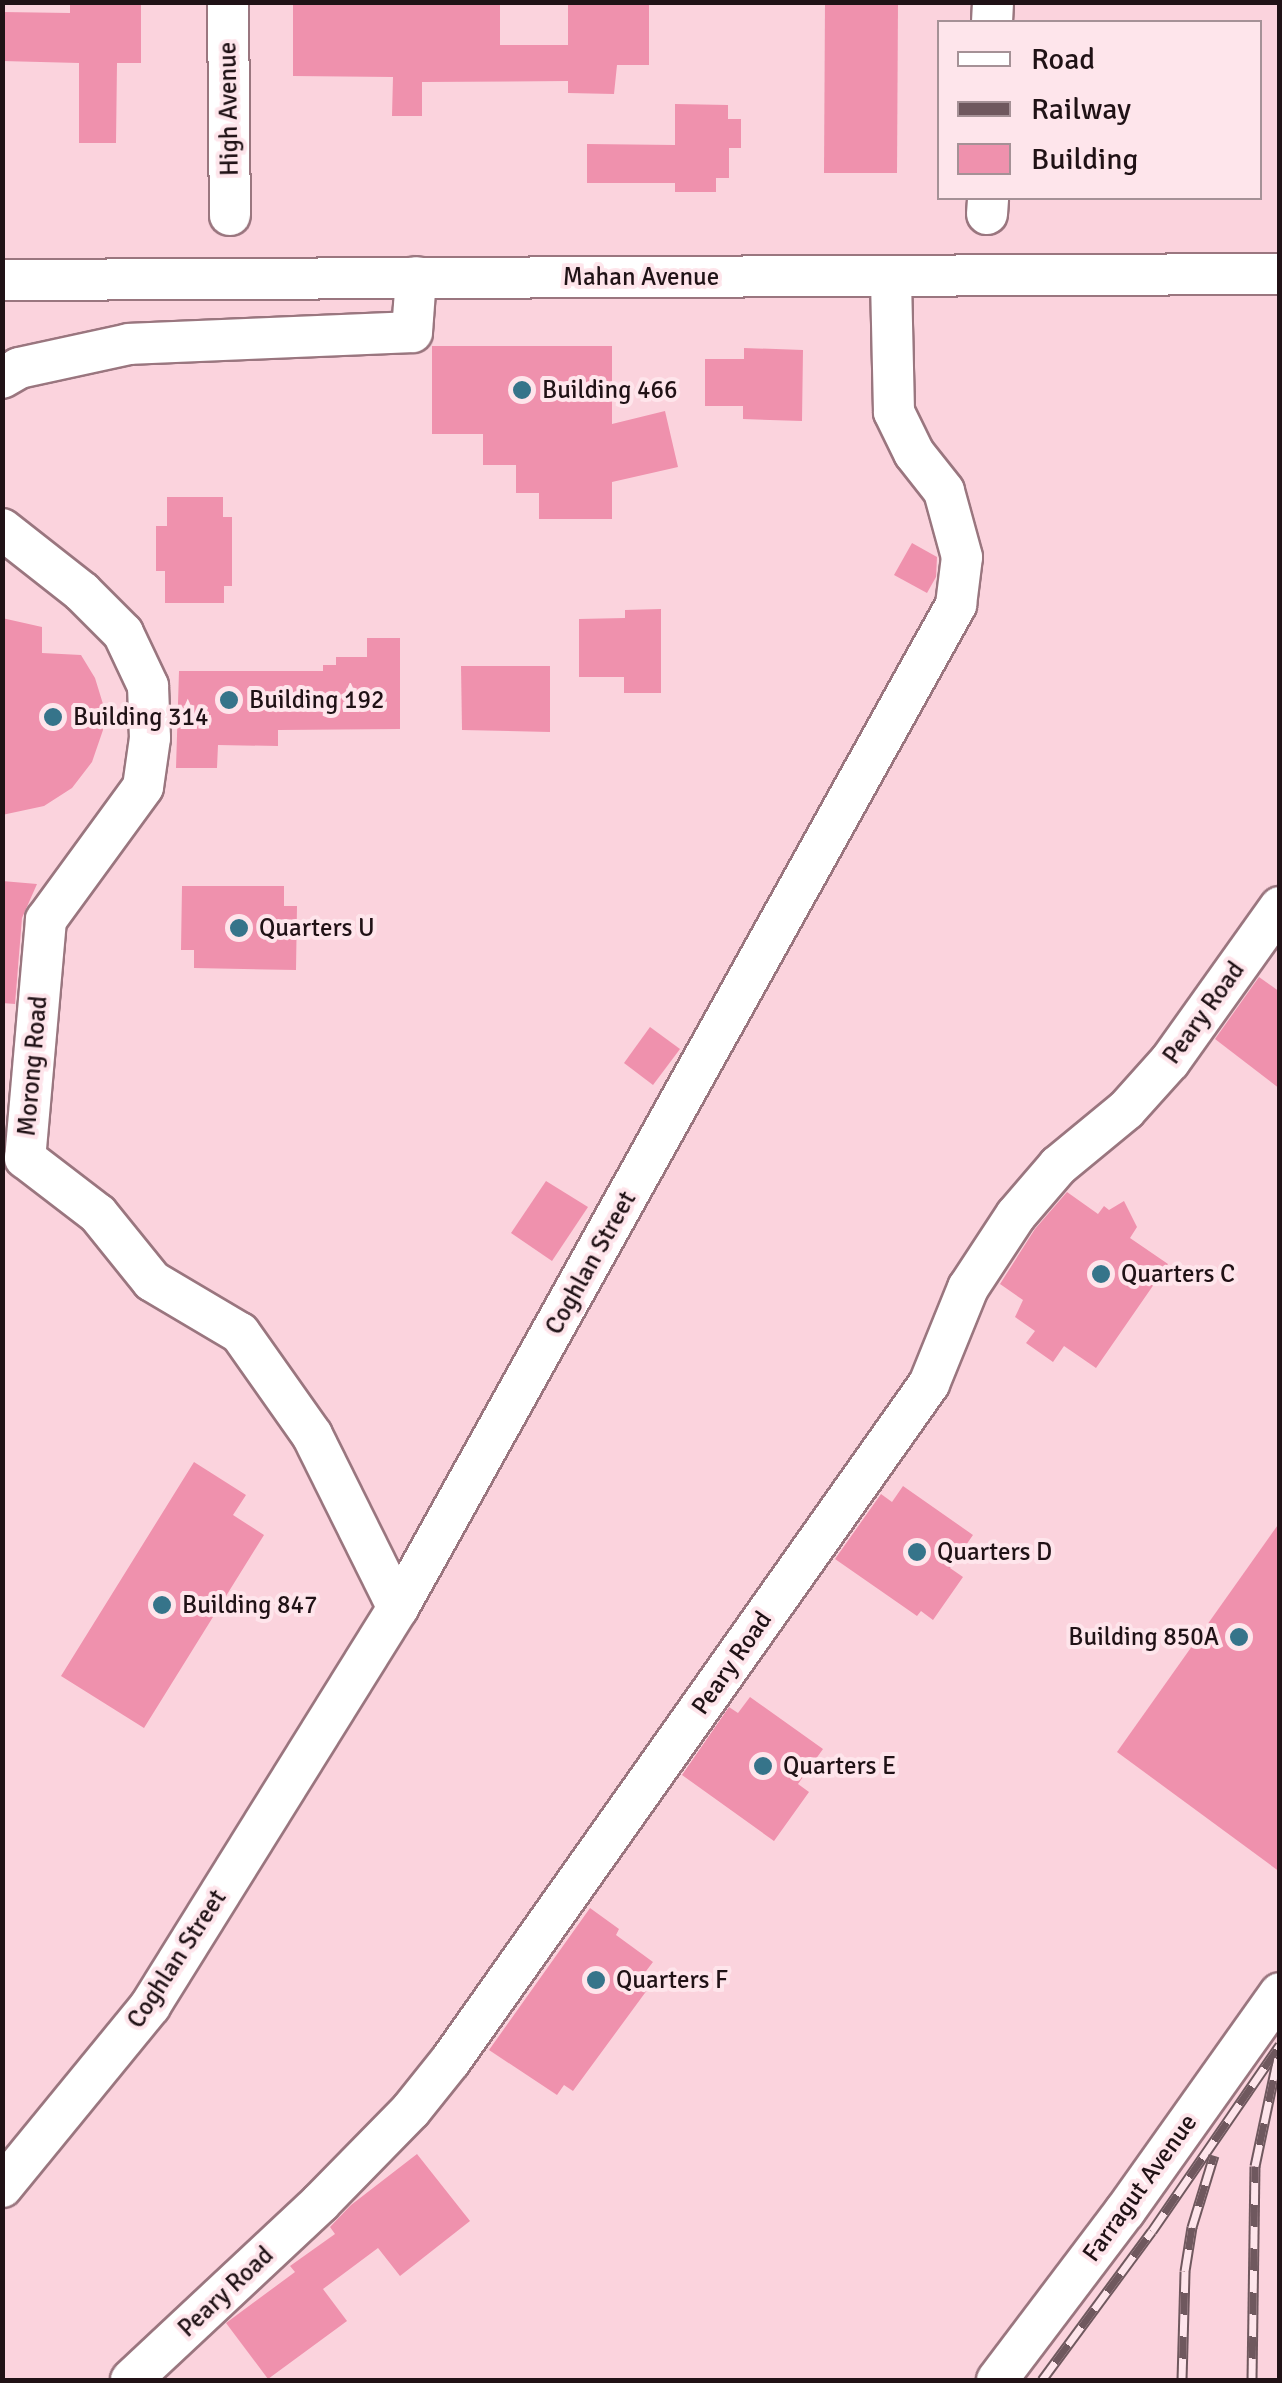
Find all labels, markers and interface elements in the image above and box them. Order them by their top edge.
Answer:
legend [937,20,1262,200]
text: Road [1031,41,1095,78]
street label: High Avenue [213,42,245,176]
text: Railway [1031,91,1131,128]
text: Building [1031,141,1138,178]
street label: Mahan Avenue [563,262,719,292]
place label: Building 466 [542,375,677,405]
marker: Building 466 [511,379,533,401]
place label: Building 192 [249,685,384,715]
marker: Building 192 [218,689,240,711]
place label: Building 314 [73,702,208,732]
marker: Building 314 [42,706,64,728]
place label: Quarters U [259,913,375,943]
marker: Quarters U [228,917,250,939]
street label: Peary Road [1157,956,1251,1070]
street label: Morong Road [12,995,54,1137]
street label: Coghlan Street [539,1186,643,1340]
place label: Quarters C [1121,1259,1235,1289]
marker: Quarters C [1090,1263,1112,1285]
place label: Quarters D [937,1537,1052,1567]
marker: Quarters D [906,1541,928,1563]
place label: Building 847 [182,1590,317,1620]
marker: Building 847 [151,1594,173,1616]
street label: Peary Road [686,1606,778,1720]
place label: Building 850A [1068,1622,1219,1652]
marker: Building 850A [1228,1626,1250,1648]
place label: Quarters E [783,1751,896,1781]
marker: Quarters E [752,1755,774,1777]
street label: Coghlan Street [121,1884,233,2034]
place label: Quarters F [616,1965,728,1995]
marker: Quarters F [585,1969,607,1991]
street label: Farragut Avenue [1076,2108,1204,2268]
street label: Peary Road [172,2240,280,2344]

